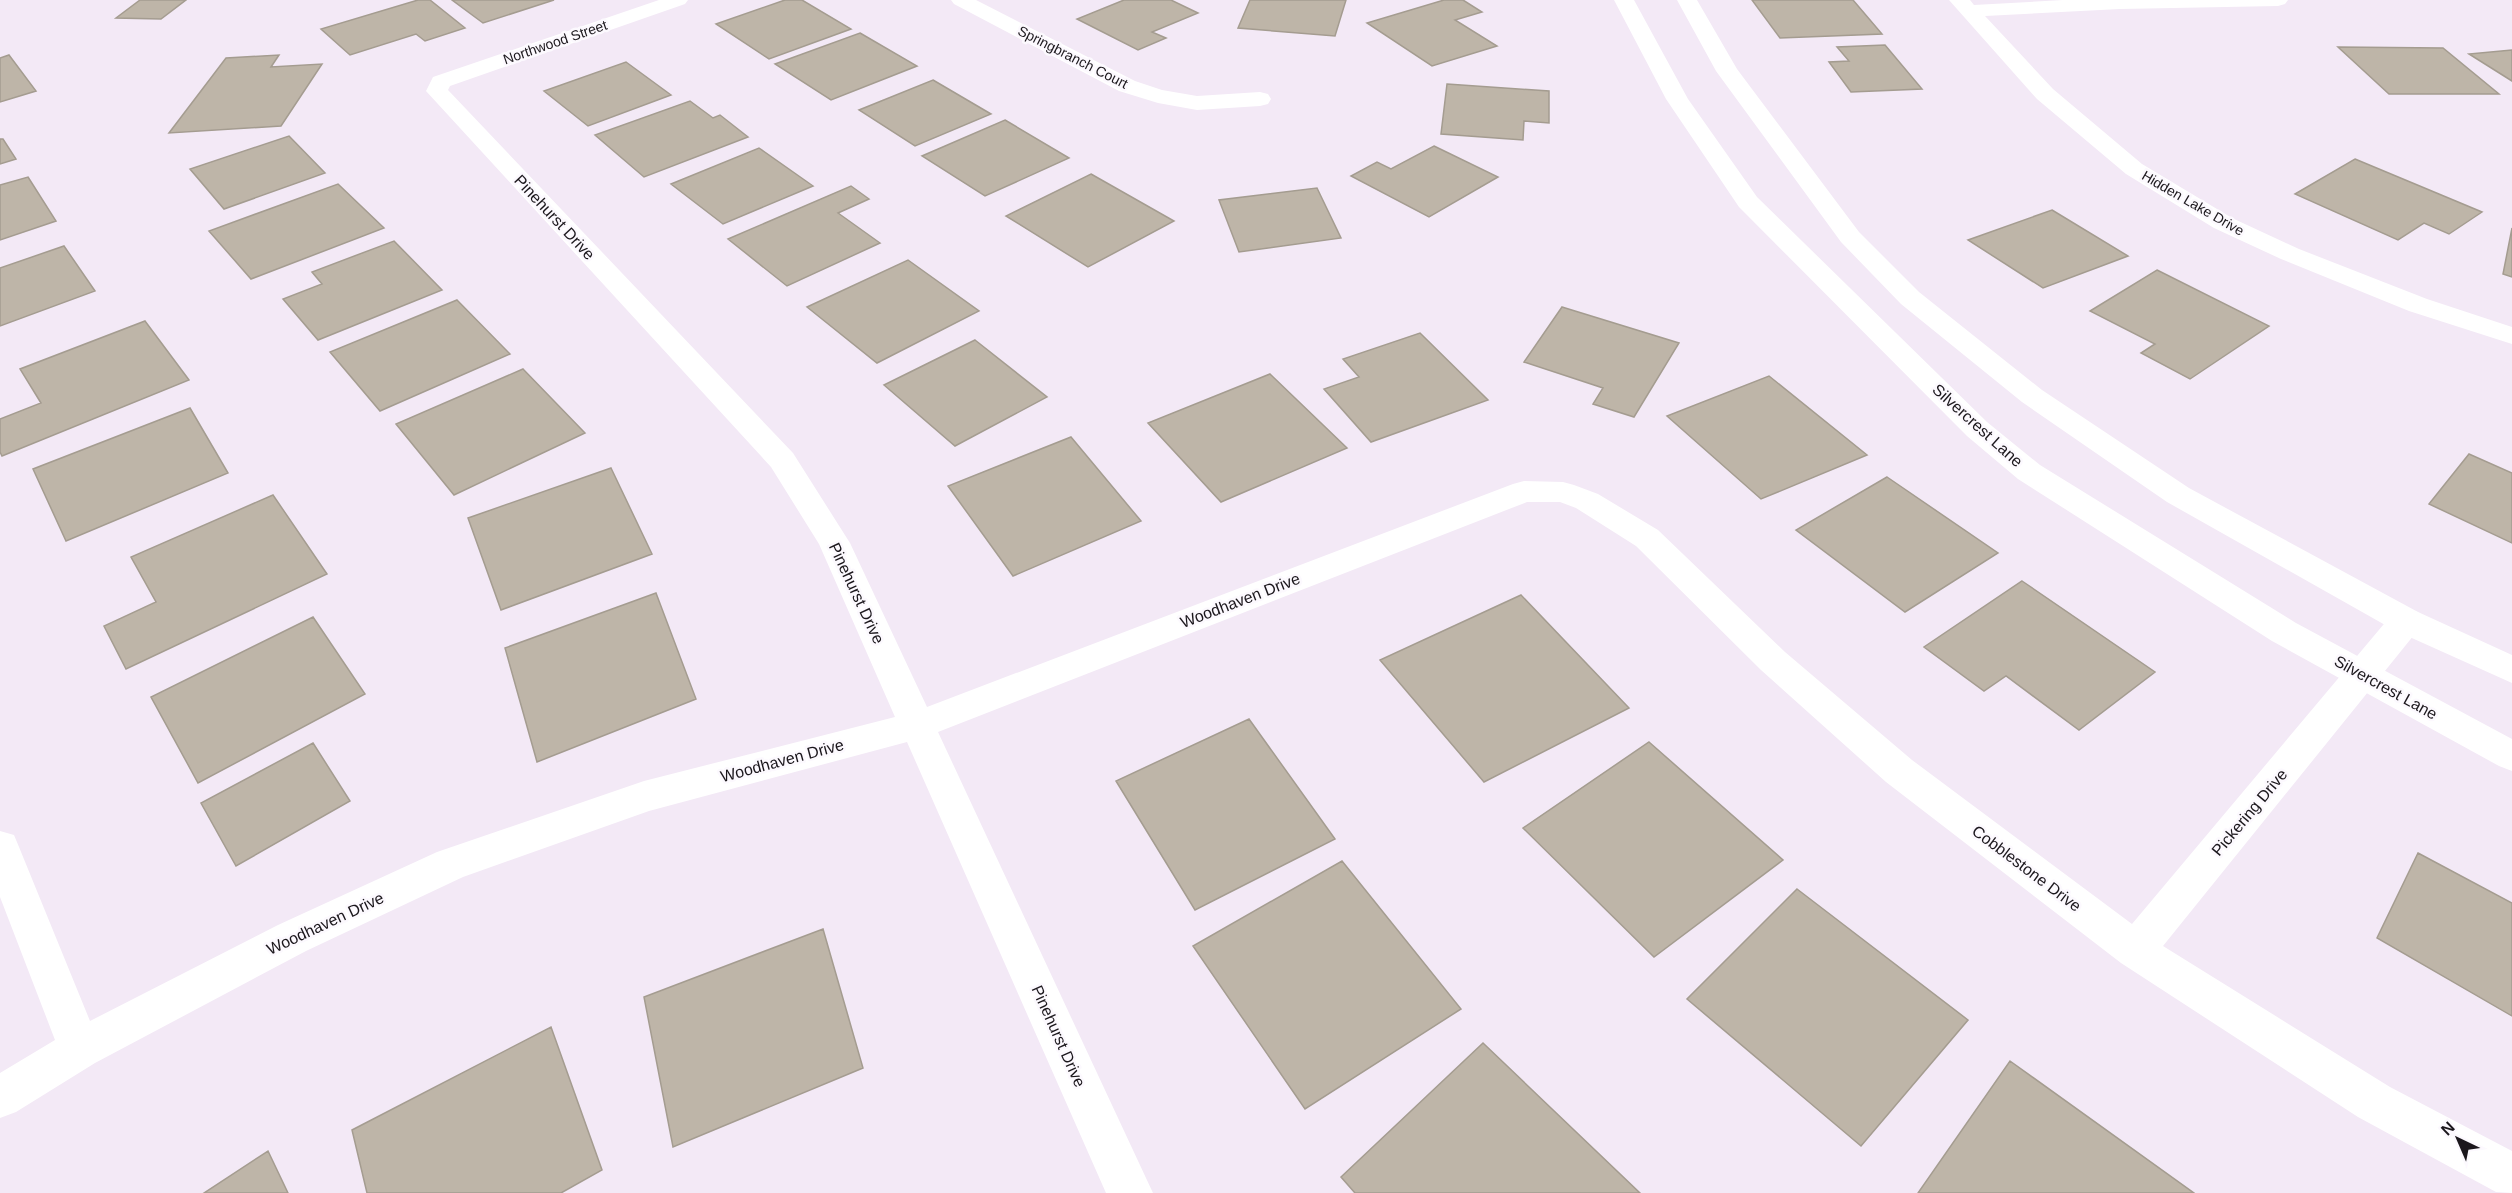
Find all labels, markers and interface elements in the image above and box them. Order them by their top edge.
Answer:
street label: Northwood Street [501,17,609,67]
street label: Springbranch Court [1015,22,1131,92]
street label: Hidden Lake Drive [2139,167,2247,239]
street label: Pinehurst Drive [511,172,598,263]
street label: Silvercrest Lane [1929,381,2026,470]
street label: Pinehurst Drive [826,540,887,646]
street label: Woodhaven Drive [1178,570,1303,631]
street label: Silvercrest Lane [2331,652,2440,723]
street label: Woodhaven Drive [719,736,846,785]
street label: Pickering Drive [2208,766,2291,859]
street label: Cobblestone Drive [1969,822,2084,915]
street label: Woodhaven Drive [264,889,386,958]
street label: Pinehurst Drive [1029,983,1089,1090]
north arrow [2428,1109,2488,1169]
text: N [2438,1118,2458,1139]

